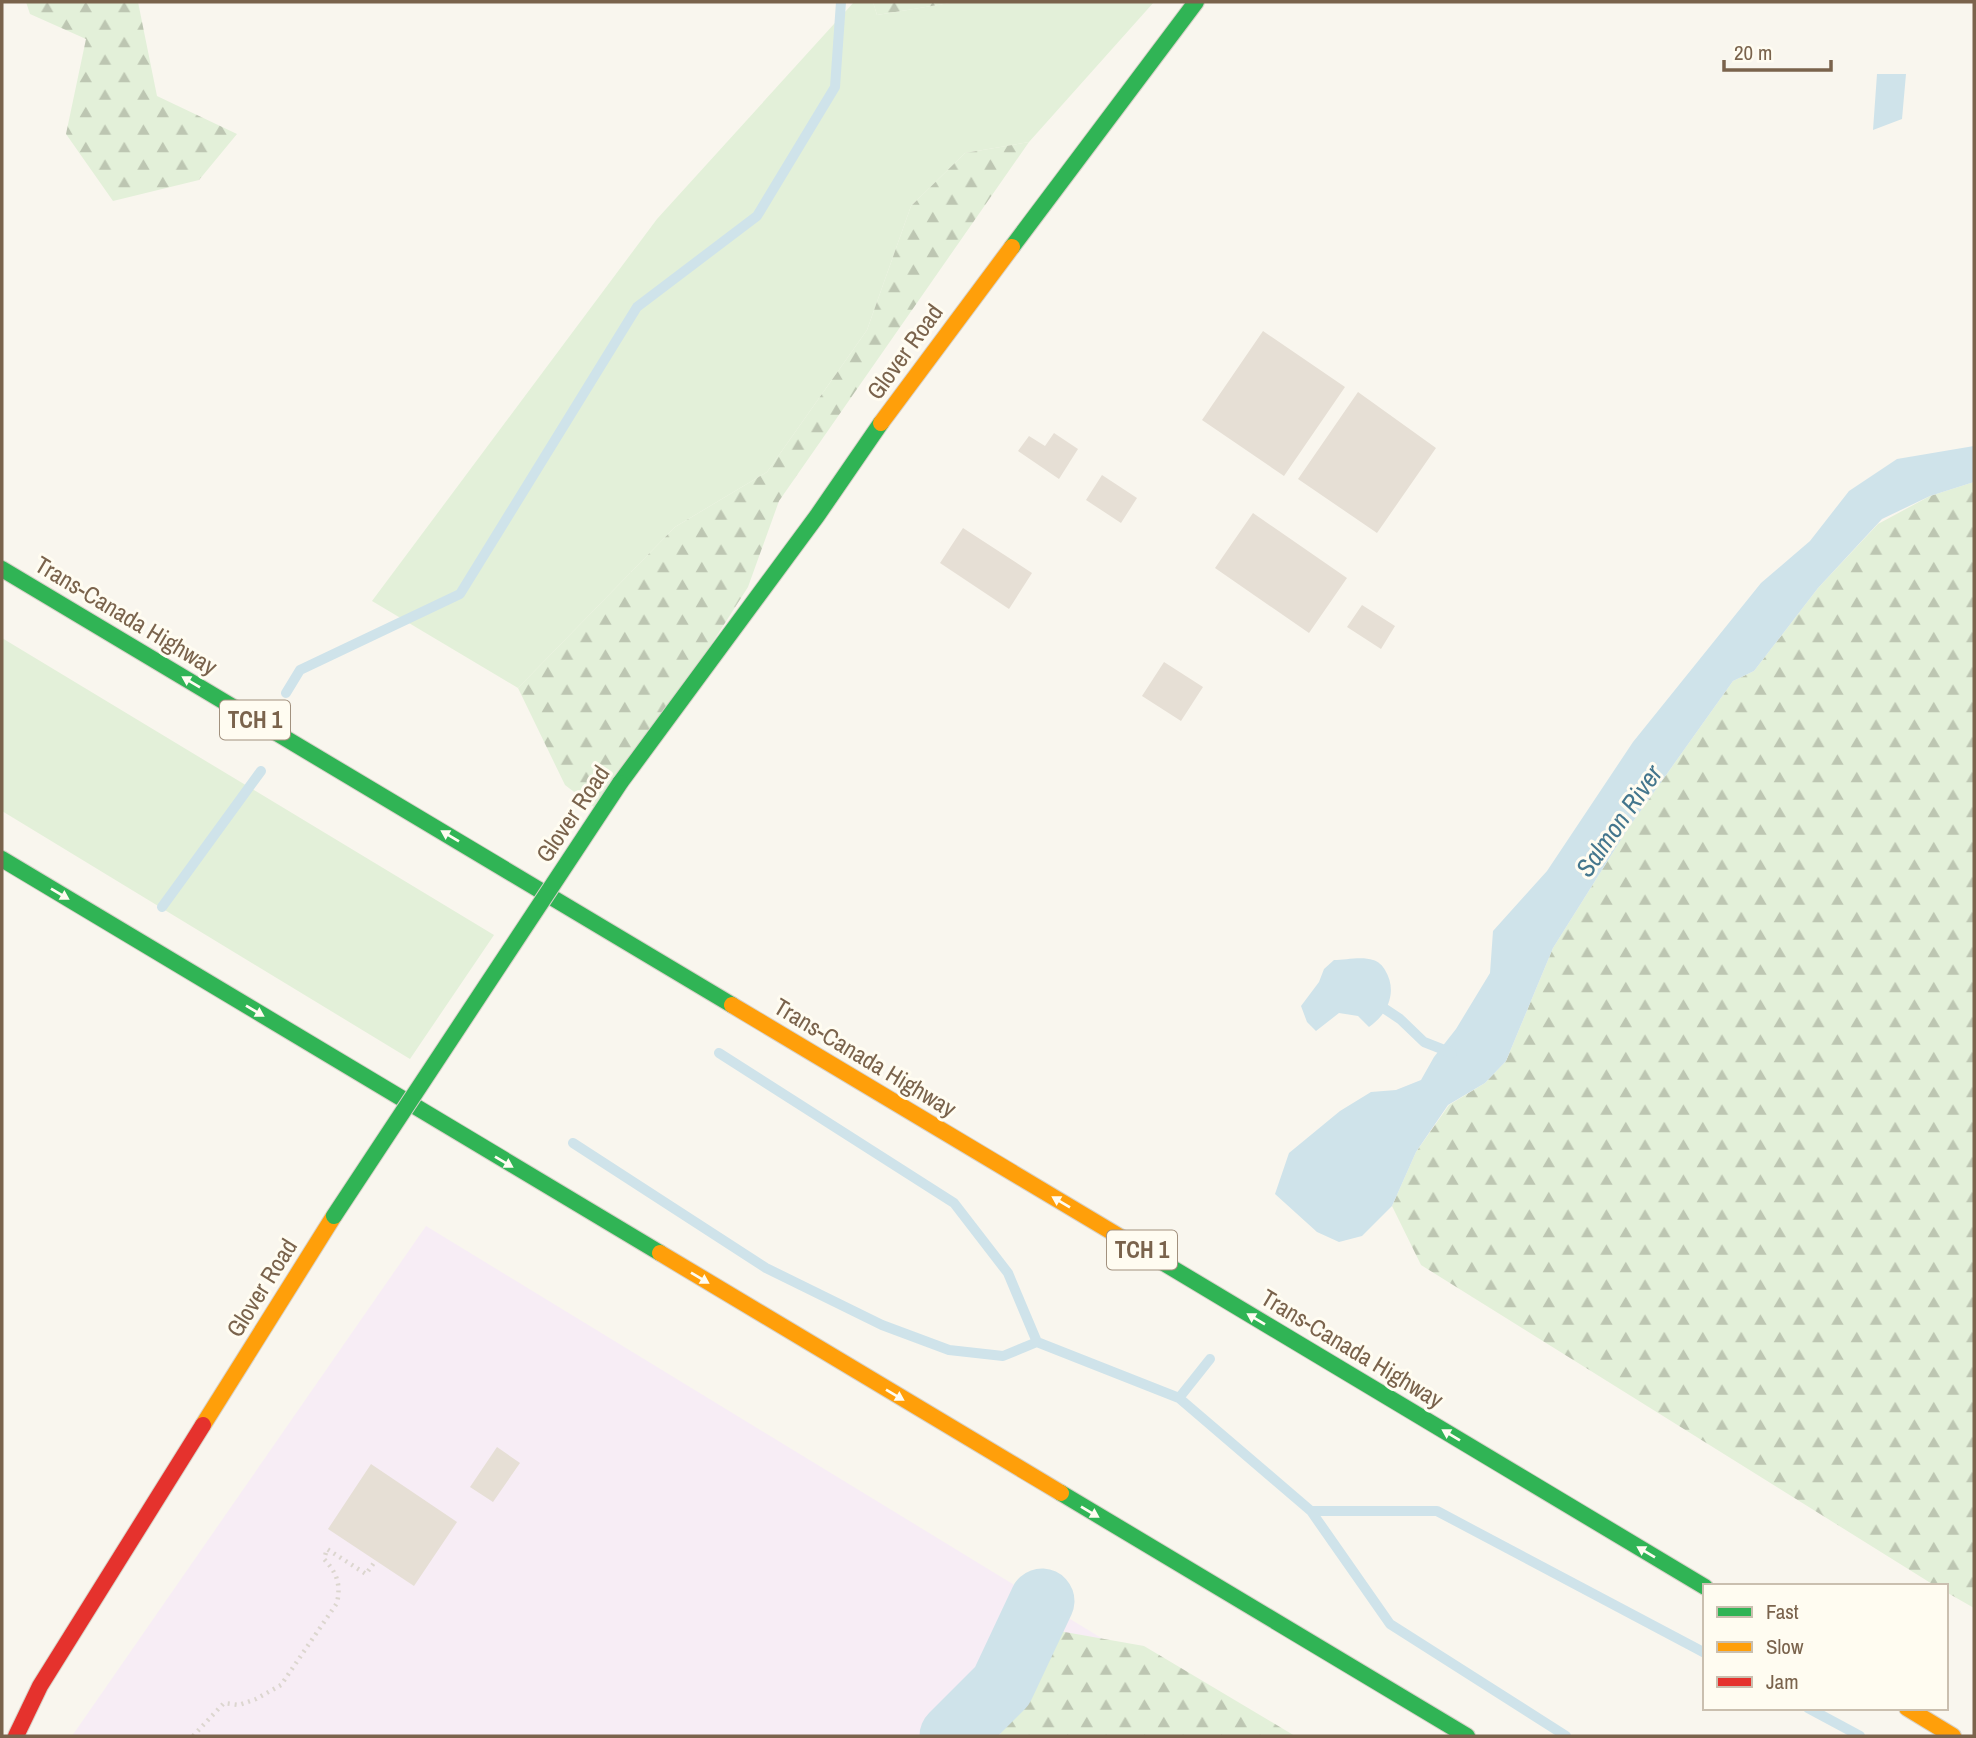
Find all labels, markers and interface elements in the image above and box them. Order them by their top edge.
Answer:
scale bar [1724,28,1831,72]
text: 20 m [1734,38,1772,67]
street label: Glover Road [859,297,950,406]
street label: Trans-Canada Highway [30,548,224,682]
one-way arrow [182,676,201,688]
road number: TCH 1 [220,700,290,740]
water label: Salmon River [1567,757,1670,884]
street label: Glover Road [528,759,616,868]
one-way arrow [440,830,459,842]
one-way arrow [51,888,70,900]
street label: Trans-Canada Highway [769,990,963,1124]
one-way arrow [246,1005,265,1017]
one-way arrow [495,1155,514,1168]
one-way arrow [1051,1196,1070,1208]
road number: TCH 1 [1107,1231,1177,1270]
street label: Glover Road [218,1232,304,1343]
one-way arrow [690,1272,709,1285]
street label: Trans-Canada Highway [1256,1281,1450,1415]
one-way arrow [1246,1312,1265,1325]
one-way arrow [886,1389,905,1401]
one-way arrow [1441,1429,1460,1442]
one-way arrow [1081,1505,1100,1518]
one-way arrow [1637,1546,1656,1559]
legend [1703,1584,1948,1710]
text: Fast [1766,1597,1799,1626]
text: Slow [1766,1632,1804,1661]
text: Jam [1766,1667,1799,1696]

